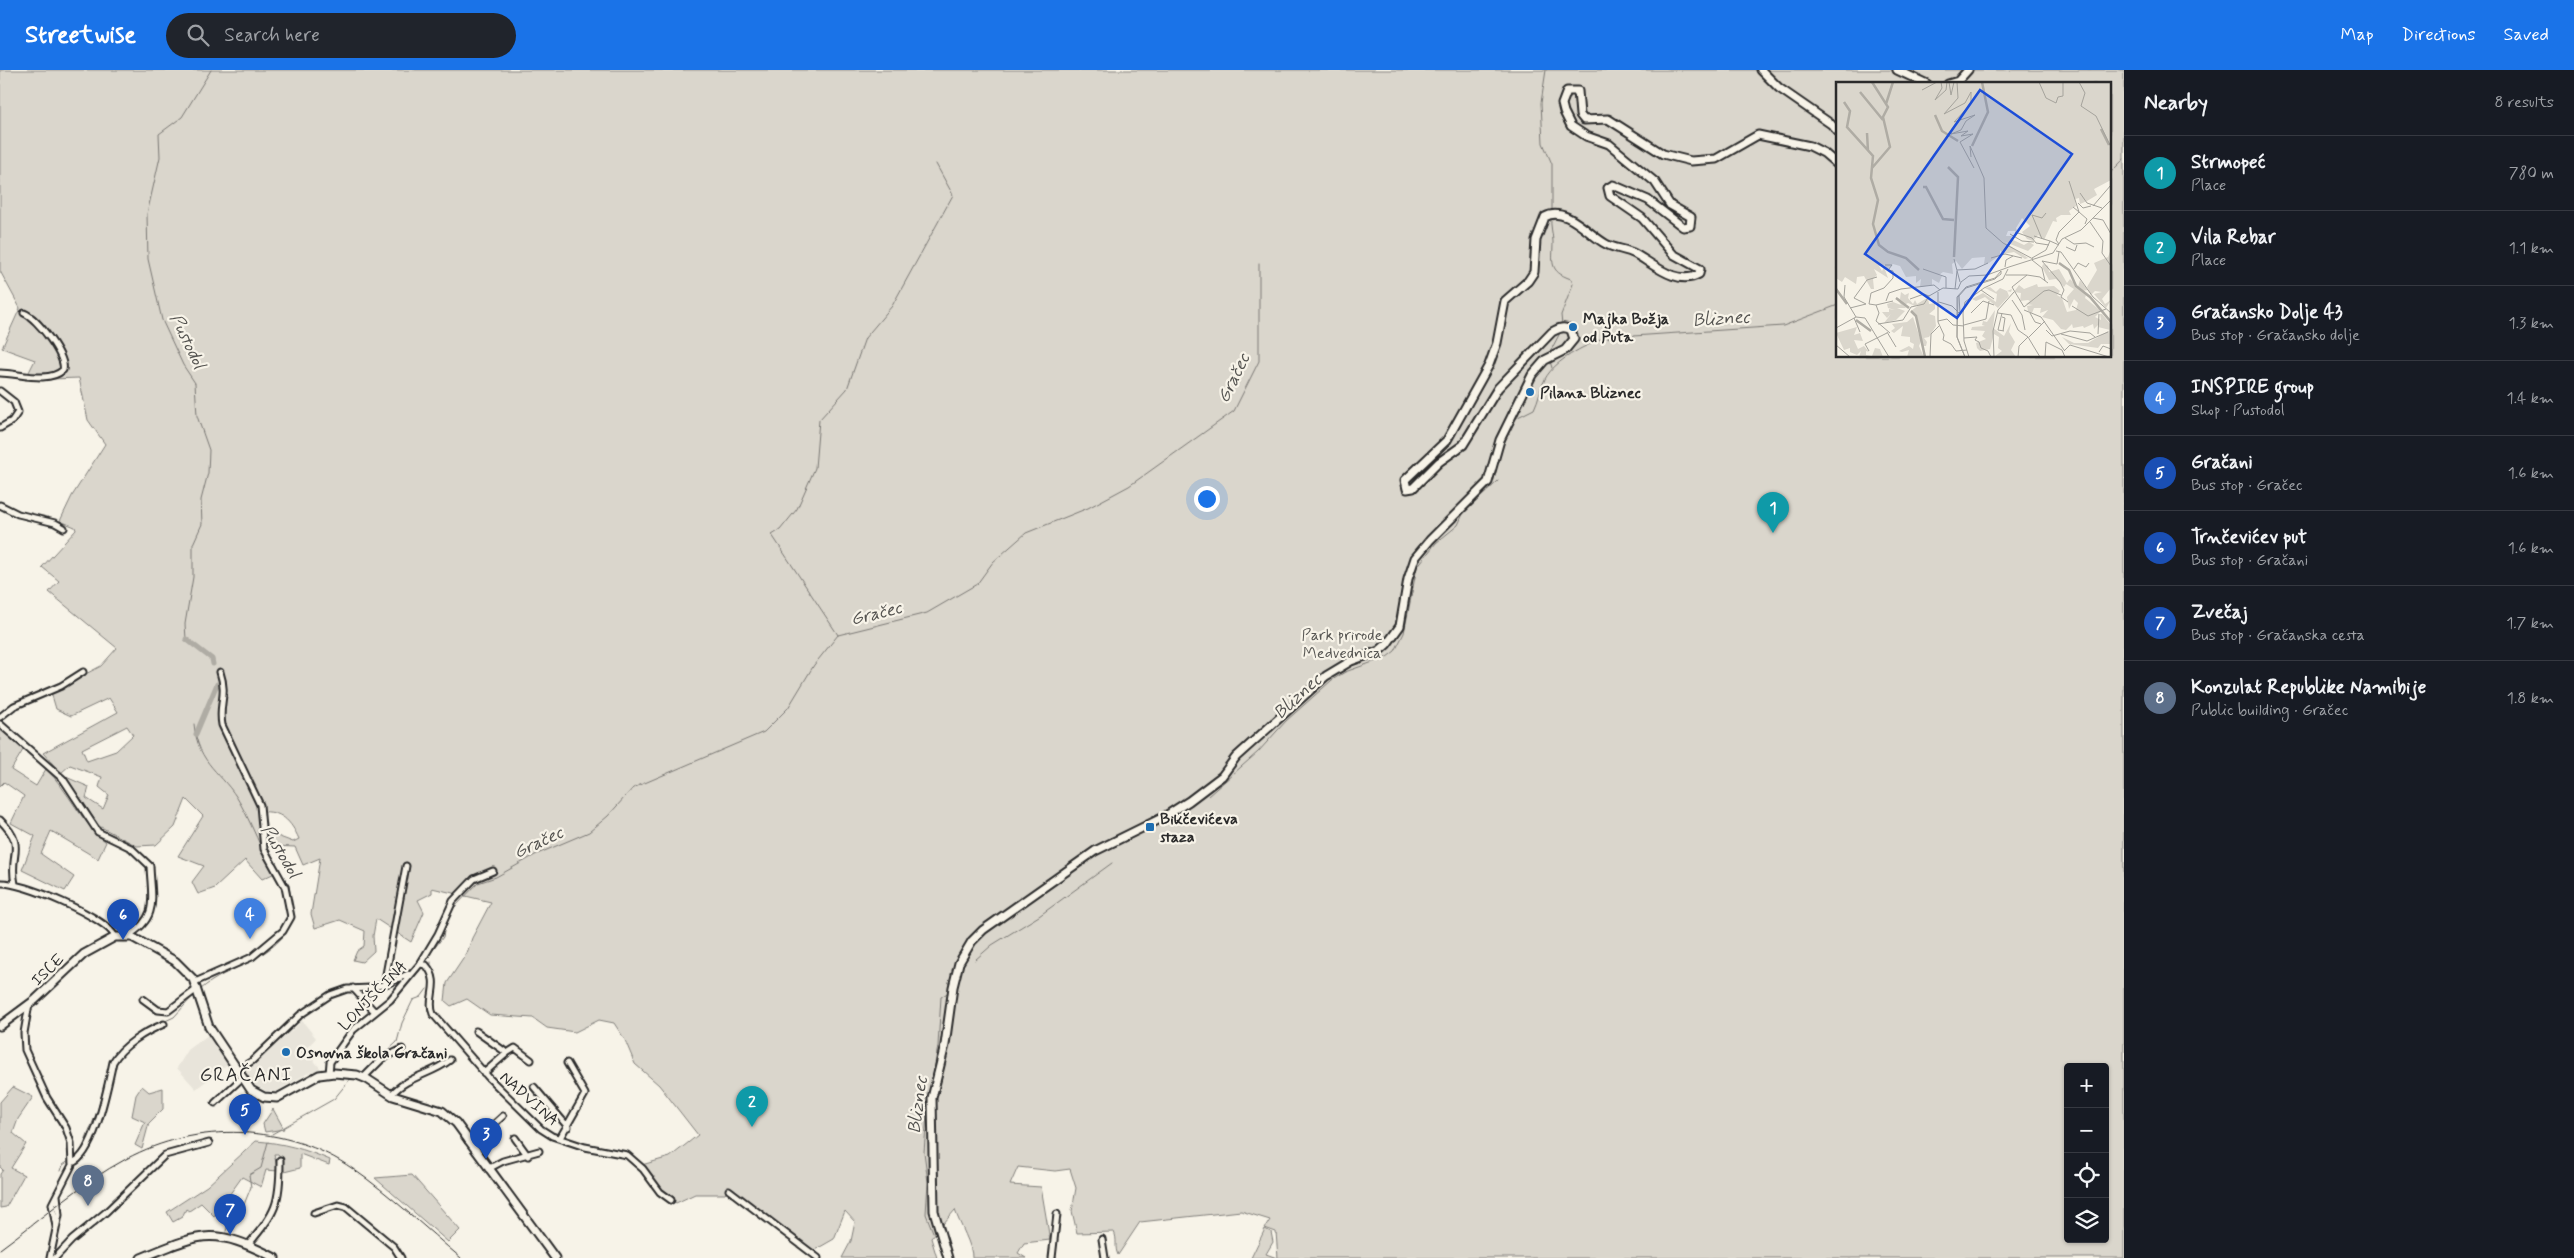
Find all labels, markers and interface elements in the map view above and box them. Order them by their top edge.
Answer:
search box [166,13,516,58]
text: Streetwise [25,20,136,51]
icon: search [184,21,212,49]
text: Search here [224,23,320,48]
text: Map [2341,23,2374,47]
text: Directions [2402,23,2476,47]
text: Saved [2504,23,2549,47]
inset map [1836,82,2112,358]
text: Nearby [2144,89,2208,117]
text: 8 results [2494,92,2554,113]
text: Strmopeć [2191,150,2265,175]
text: 1 [2156,163,2164,184]
text: 780 m [2509,163,2554,184]
text: Place [2191,175,2226,196]
text: Vila Rebar [2191,225,2276,250]
text: 2 [2156,238,2164,259]
text: 1.1 km [2509,238,2554,259]
text: Place [2191,250,2226,271]
text: Gračansko Dolje 43 [2191,300,2343,325]
water label: Bliznec [1692,305,1752,333]
place label: Majka Božja od Puta [1583,309,1669,348]
water label: Pustodol [164,310,211,374]
text: 3 [2156,313,2164,334]
text: 1.3 km [2509,313,2554,334]
marker: Majka Božja od Puta [1567,321,1579,333]
text: Bus stop · Gračansko dolje [2191,325,2360,346]
water label: Gračec [1212,348,1257,407]
text: INSPIRE group [2191,375,2314,400]
place label: Pilana Bliznec [1540,383,1642,404]
marker: Pilana Bliznec [1524,386,1536,398]
text: 4 [2155,388,2165,409]
text: 1.4 km [2507,388,2554,409]
text: Shop · Pustodol [2191,400,2285,421]
text: Gračani [2191,450,2253,475]
text: 5 [2155,463,2165,484]
text: 1.6 km [2508,463,2554,484]
text: Bus stop · Gračec [2191,475,2303,496]
your location [1194,486,1220,512]
pin: 1 [1757,492,1789,533]
text: Trnčevićev put [2191,525,2307,550]
text: 6 [2156,538,2164,559]
text: 1.6 km [2508,538,2554,559]
text: Bus stop · Gračani [2191,550,2308,571]
water label: Gračec [848,596,906,632]
text: Zvečaj [2191,600,2248,625]
text: 7 [2155,613,2165,634]
text: 1.7 km [2506,613,2554,634]
park label: Park prirode Medvednica [1302,625,1383,664]
text: Bus stop · Gračanska cesta [2191,625,2365,646]
water label: Bliznec [1269,667,1328,725]
text: Konzulat Republike Namibije [2191,675,2426,700]
text: 8 [2155,688,2165,709]
text: 1.8 km [2507,688,2554,709]
text: Public building · Gračec [2191,700,2348,721]
place label: Bikčevićeva staza [1160,809,1238,848]
water label: Pustodol [255,820,306,884]
water label: Gračec [510,820,569,865]
marker: Bikčevićeva staza [1144,821,1156,833]
pin: 4 [234,898,266,939]
pin: 6 [107,899,139,940]
street label: ISCE [27,949,69,991]
street label: LONJŠČINA [334,956,412,1036]
place label: Osnovna škola Gračani [296,1043,447,1064]
marker: Osnovna škola Gračani [280,1046,292,1058]
district label: GRAČANI [200,1062,292,1088]
map controls [2064,1063,2109,1243]
button: + [2064,1063,2109,1108]
street label: NADVINA [495,1067,563,1131]
water label: Bliznec [903,1074,934,1135]
pin: 2 [736,1086,768,1127]
pin: 5 [229,1094,261,1135]
button: − [2064,1108,2109,1153]
pin: 3 [470,1118,502,1159]
button: locate [2064,1153,2109,1198]
pin: 8 [72,1165,104,1206]
pin: 7 [214,1194,246,1235]
button: layers [2064,1198,2109,1243]

